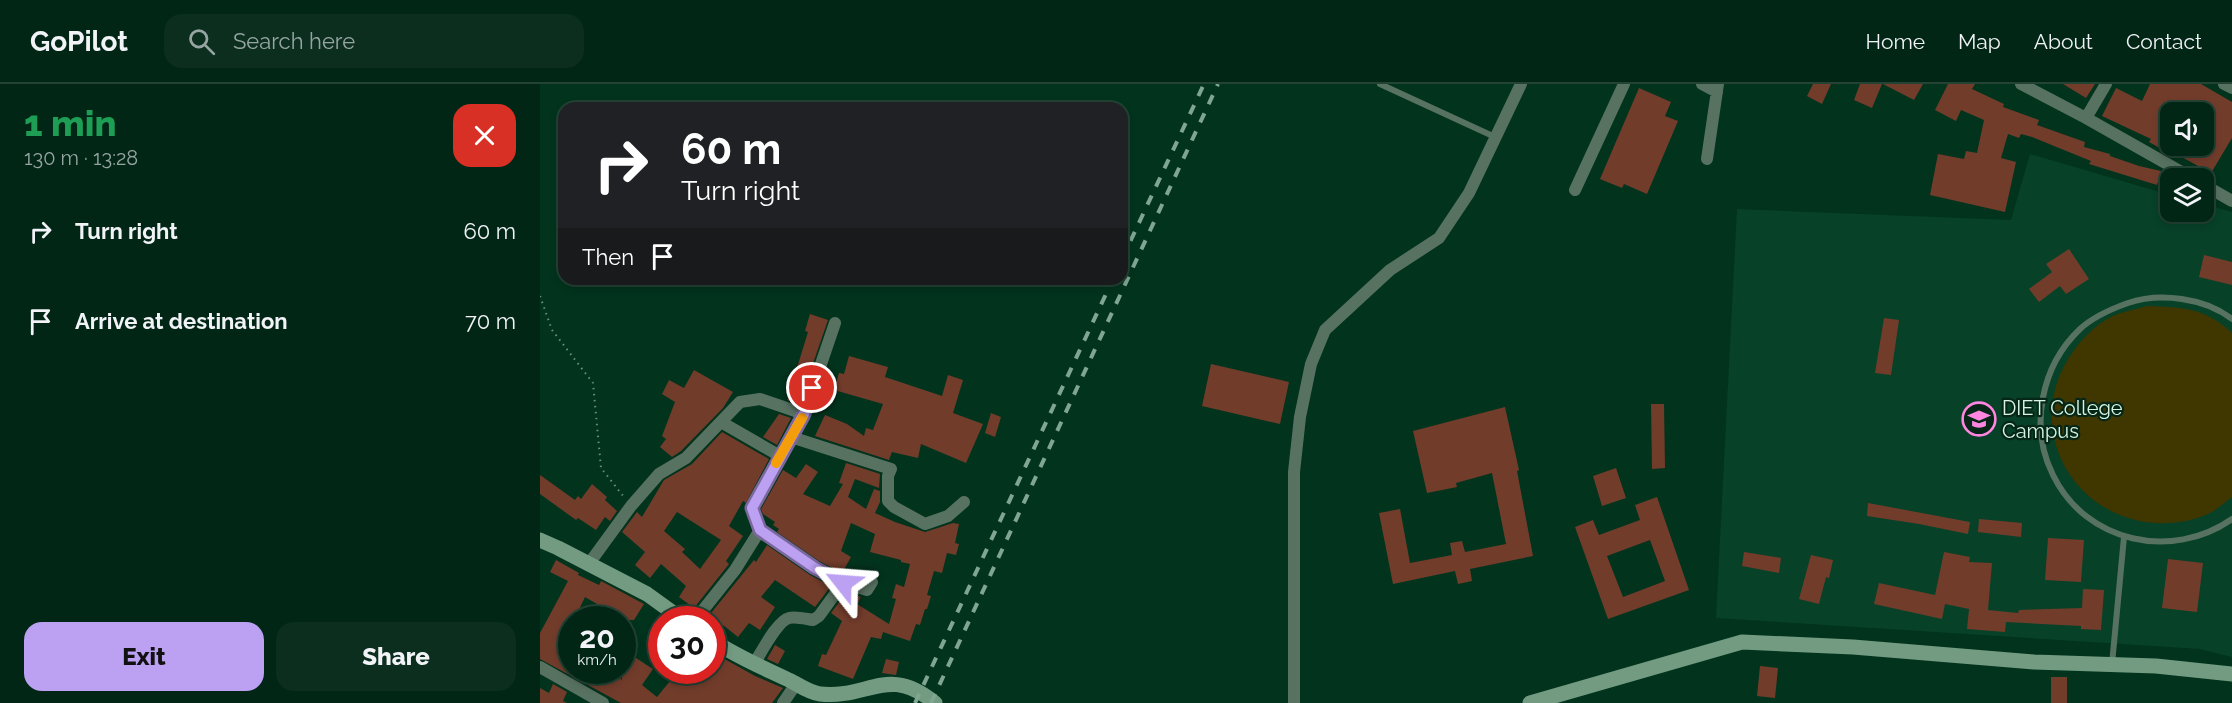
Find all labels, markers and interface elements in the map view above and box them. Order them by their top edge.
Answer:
search box [164,14,584,68]
text: GoPilot [30,25,128,58]
icon: search [185,25,218,58]
text: Search here [233,28,355,54]
text: Home [1866,29,1925,54]
text: Map [1958,29,2001,54]
text: About [2034,29,2093,54]
text: Contact [2126,29,2202,54]
text: 1 min [24,102,116,144]
map controls [2160,102,2214,222]
button: sound [2160,102,2214,156]
button: close [453,104,516,167]
text: 60 m [681,125,781,174]
icon: right [582,126,660,204]
text: 130 m · 13:28 [24,146,138,170]
button: layers [2160,168,2214,222]
text: Turn right [681,175,800,206]
icon: right [24,215,57,248]
text: Turn right [75,218,178,244]
text: 60 m [463,218,516,244]
icon: arrive [646,240,679,273]
text: Then [582,244,634,270]
icon: arrive [24,305,57,338]
text: Arrive at destination [75,308,288,334]
text: 70 m [465,308,516,334]
pin [786,362,837,413]
icon: arrive [795,371,828,404]
place label: DIET College Campus [2002,396,2123,443]
school or university icon: DIET College Campus [1961,401,1997,437]
position arrow [811,551,875,615]
speed limit sign: 30 [648,606,726,684]
text: 20 [579,620,615,655]
button: Exit [24,622,264,691]
button: Share [276,622,516,691]
text: km/h [577,651,617,669]

